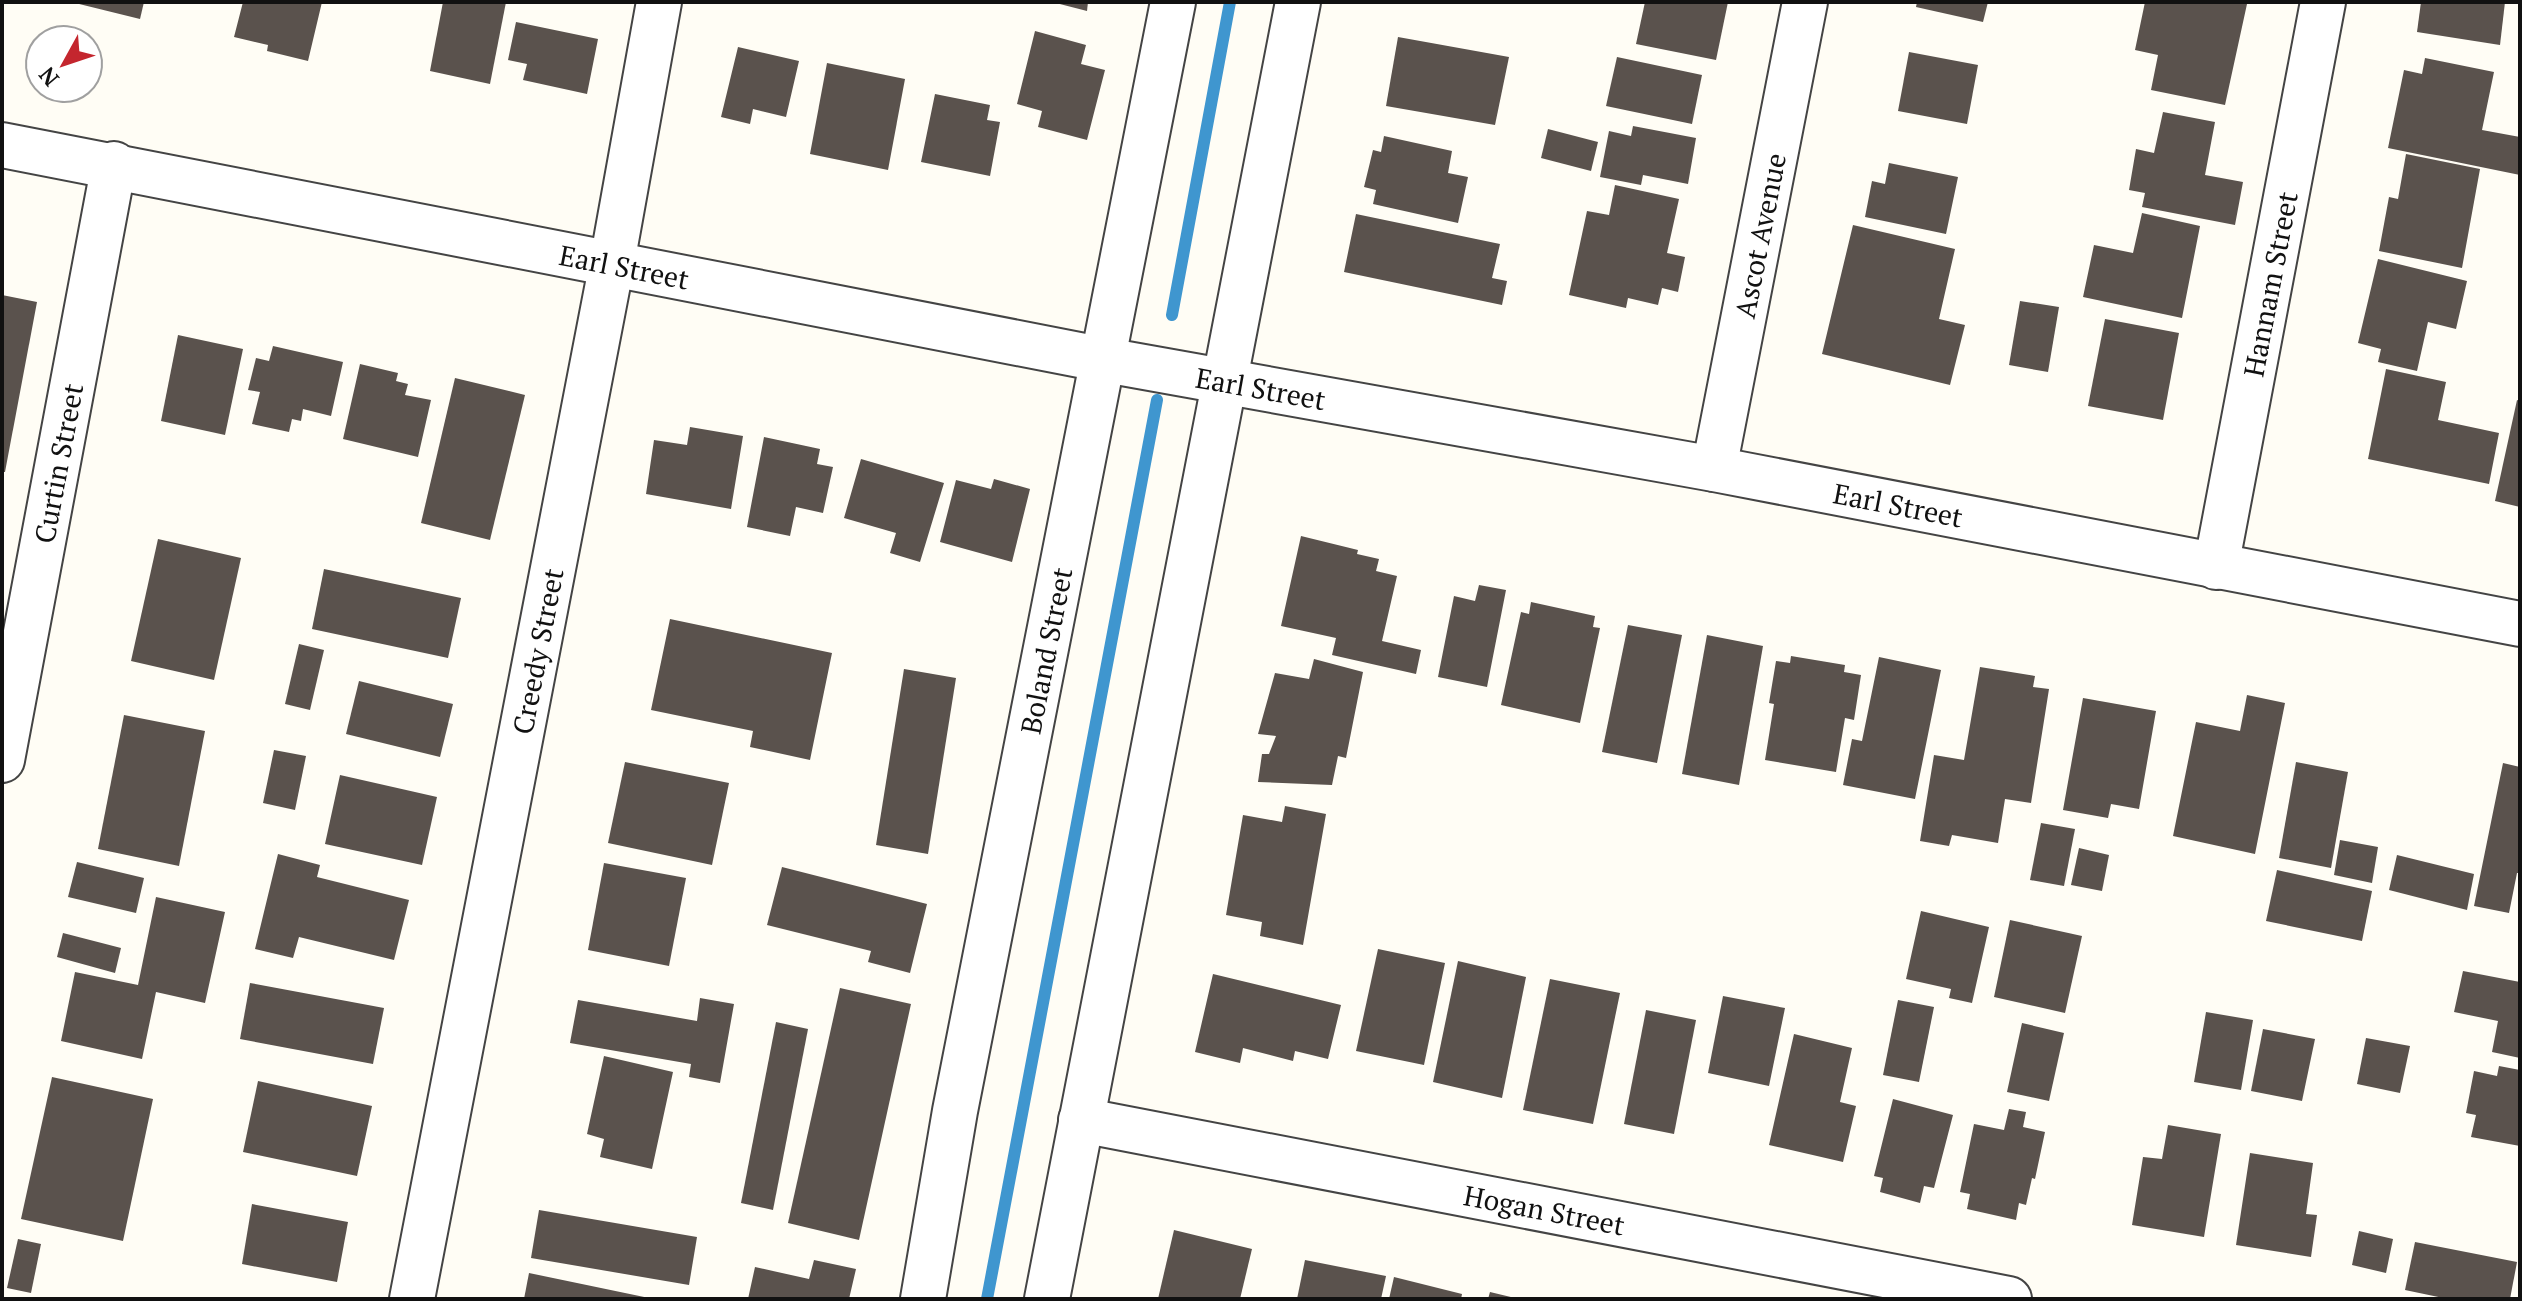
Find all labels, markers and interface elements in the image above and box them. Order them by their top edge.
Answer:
north arrow [24,24,104,104]
text: N [32,61,65,93]
street label: Ascot Avenue [1725,150,1794,321]
street label: Hannam Street [2234,188,2305,380]
street label: Earl Street [556,236,693,297]
street label: Earl Street [1193,358,1329,418]
street label: Curtin Street [25,380,91,546]
street label: Earl Street [1830,474,1967,535]
street label: Boland Street [1011,563,1080,737]
street label: Creedy Street [503,564,571,737]
street label: Hogan Street [1461,1176,1629,1243]

